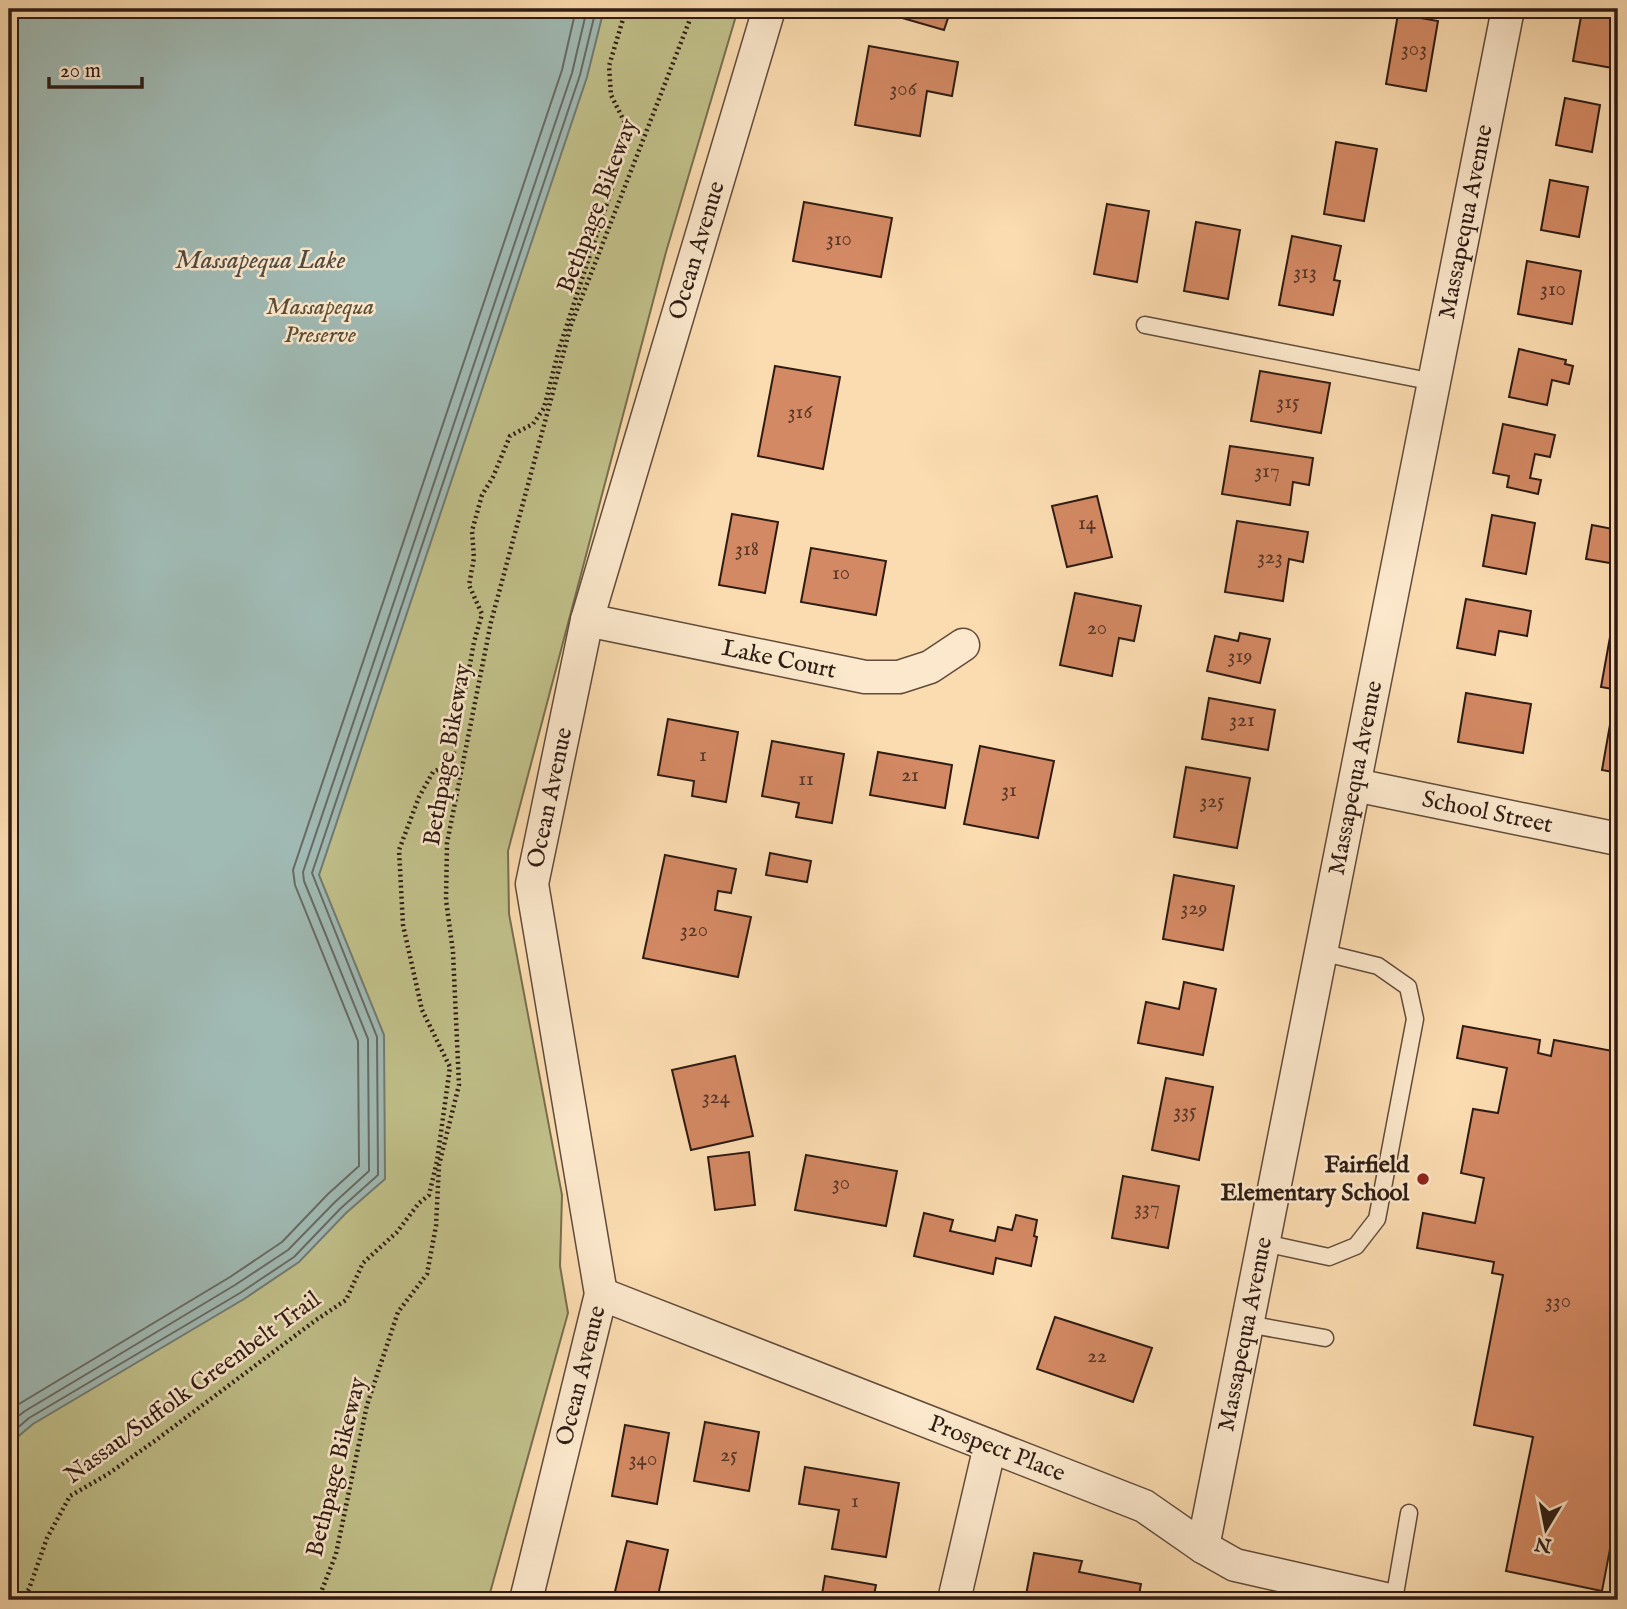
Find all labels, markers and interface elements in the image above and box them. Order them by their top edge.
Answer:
house number: 303 [1401,36,1427,63]
scale bar [49,46,142,90]
text: 20 m [60,58,101,85]
house number: 306 [889,76,918,103]
street label: Bethpage Bikeway [551,114,646,298]
street label: Massapequa Avenue [1431,122,1500,322]
street label: Ocean Avenue [662,178,732,323]
house number: 310 [826,226,852,253]
water label: Massapequa Lake [175,244,346,277]
house number: 313 [1293,259,1317,286]
house number: 310 [1540,276,1566,303]
park label: Massapequa Preserve [266,292,374,351]
house number: 315 [1276,389,1300,416]
house number: 316 [788,399,813,426]
house number: 317 [1254,458,1280,485]
house number: 14 [1078,510,1097,537]
house number: 318 [735,536,759,563]
house number: 323 [1257,544,1283,571]
house number: 10 [832,560,850,587]
house number: 20 [1087,615,1107,642]
street label: Lake Court [719,633,839,686]
house number: 319 [1228,643,1252,670]
street label: Bethpage Bikeway [417,661,479,848]
street label: Massapequa Avenue [1321,678,1390,878]
house number: 321 [1229,707,1255,734]
street label: Ocean Avenue [520,725,580,871]
house number: 1 [699,742,707,769]
house number: 21 [901,762,919,789]
house number: 11 [798,766,814,793]
house number: 31 [1001,777,1017,804]
street label: School Street [1419,784,1555,841]
house number: 325 [1199,788,1225,815]
house number: 329 [1181,895,1207,922]
house number: 320 [680,917,708,944]
house number: 324 [702,1084,731,1111]
house number: 335 [1173,1098,1197,1125]
place label: Fairfield Elementary School [1221,1150,1410,1209]
house number: 30 [832,1170,850,1197]
marker: Fairfield Elementary School [1415,1171,1431,1187]
house number: 337 [1134,1195,1160,1222]
street label: Massapequa Avenue [1211,1234,1280,1434]
street label: Nassau/Suffolk Greenbelt Trail [59,1284,328,1491]
house number: 330 [1545,1288,1571,1315]
street label: Ocean Avenue [549,1303,613,1449]
house number: 22 [1087,1343,1107,1370]
street label: Bethpage Bikeway [300,1374,374,1560]
street label: Prospect Place [924,1408,1070,1489]
house number: 25 [720,1442,738,1469]
house number: 340 [629,1446,657,1473]
house number: 1 [851,1488,859,1515]
north arrow [1512,1494,1582,1564]
text: N [1533,1530,1555,1557]

